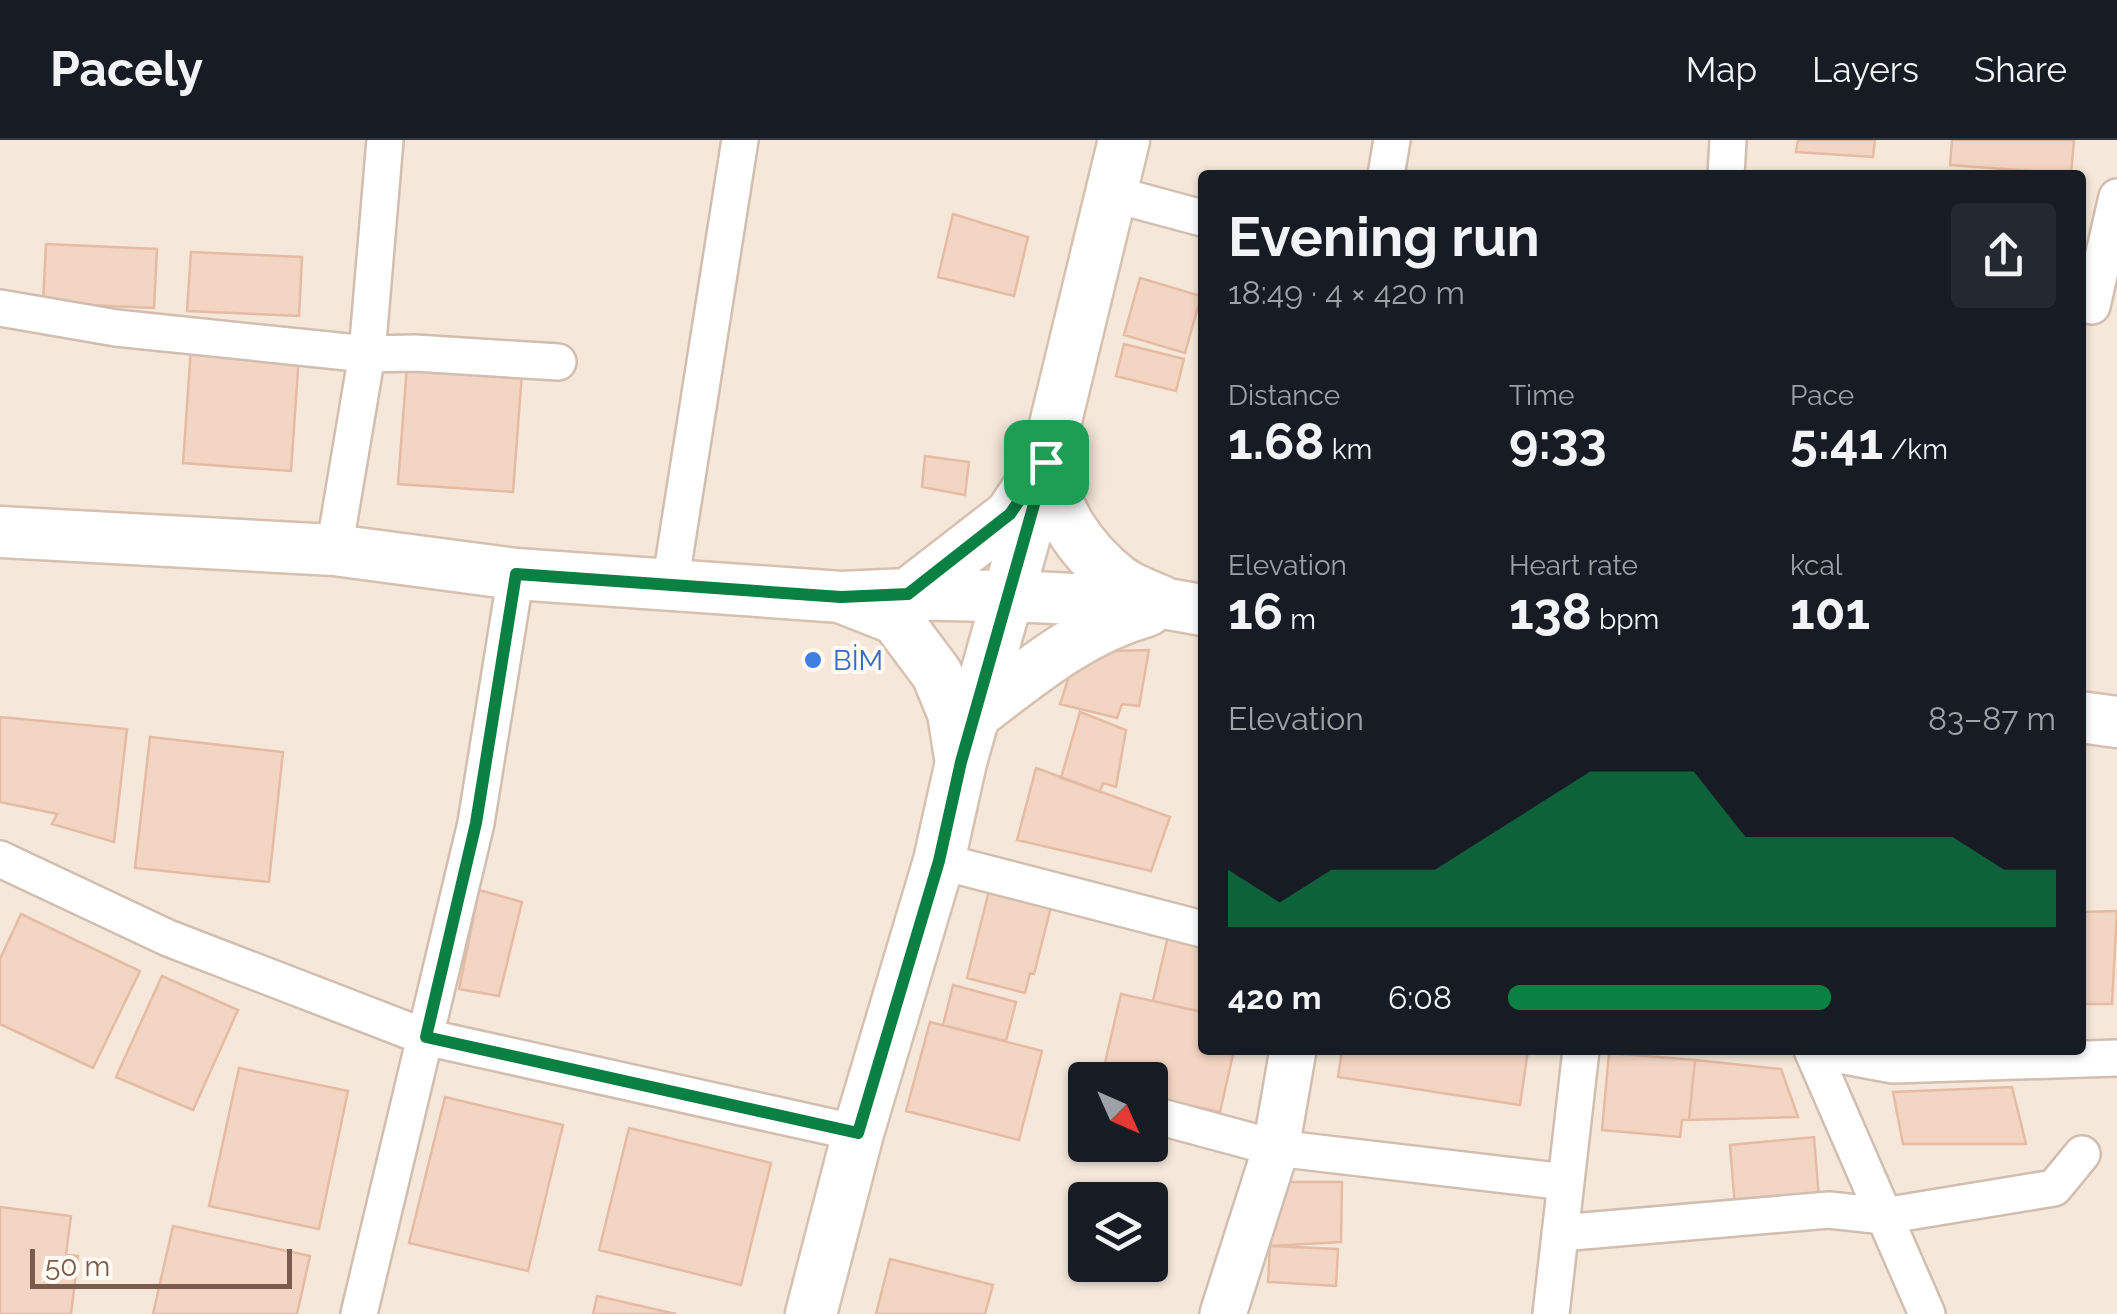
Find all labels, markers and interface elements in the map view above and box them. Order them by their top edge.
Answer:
text: Pacely [50,41,203,97]
text: Map [1686,49,1757,90]
text: Layers [1812,49,1919,90]
text: Share [1974,49,2067,90]
button: share [1951,203,2056,308]
text: Evening run [1228,204,1540,269]
text: 18:49 · 4 × 420 m [1228,274,1465,311]
text: Distance [1228,379,1340,412]
text: Time [1509,379,1574,412]
text: Pace [1790,379,1854,412]
text: 1.68 [1228,412,1325,471]
text: 9:33 [1509,412,1607,471]
text: 5:41 [1790,412,1883,471]
pin [1004,420,1089,505]
text: km [1325,433,1372,466]
text: /km [1883,433,1948,466]
icon: arrive [1019,435,1074,490]
text: Elevation [1228,549,1347,582]
text: Heart rate [1509,549,1638,582]
text: kcal [1790,549,1842,582]
text: 16 [1228,582,1283,641]
text: 138 [1509,582,1592,641]
text: 101 [1790,582,1870,641]
text: m [1283,603,1316,636]
text: bpm [1592,603,1659,636]
place label: BİM [833,644,883,677]
marker: BİM [802,649,824,671]
text: Elevation [1228,700,1364,737]
text: 83–87 m [1928,700,2056,737]
text: 420 m [1228,979,1321,1016]
text: 6:08 [1388,979,1452,1016]
north arrow [1068,1062,1168,1162]
map controls [1068,1062,1168,1282]
button: layers [1068,1182,1168,1282]
scale bar [30,1244,292,1288]
text: 50 m [45,1250,110,1283]

